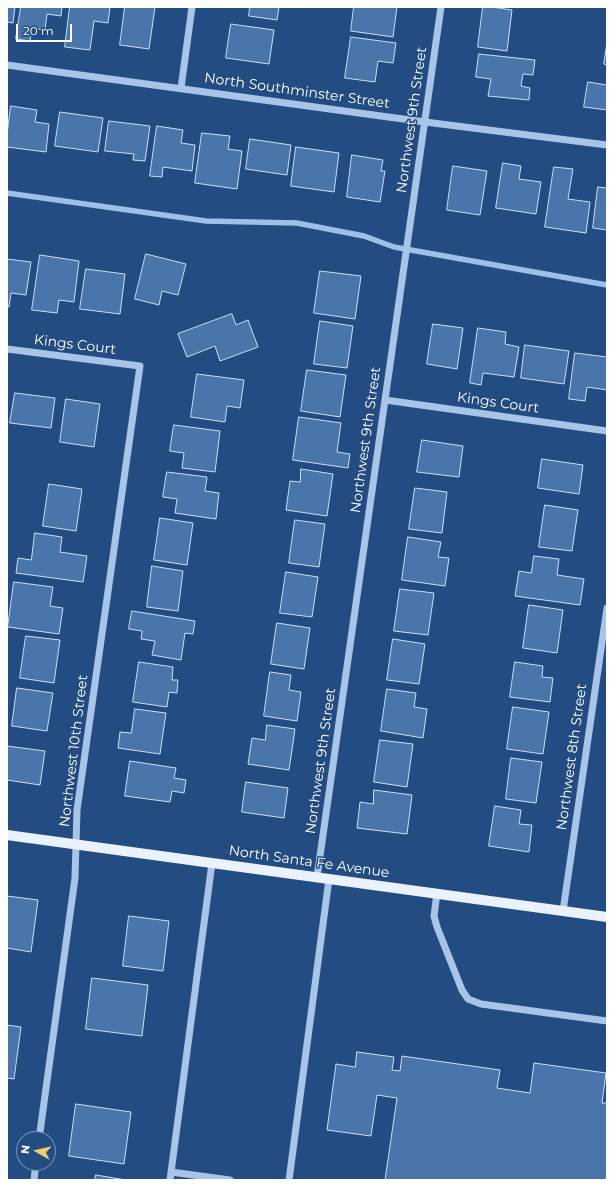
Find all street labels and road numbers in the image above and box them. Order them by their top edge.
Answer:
street label: Northwest 9th Street [393,46,431,194]
street label: North Southminster Street [203,70,391,112]
street label: Kings Court [33,332,117,358]
street label: Northwest 9th Street [347,366,385,514]
street label: Kings Court [456,389,540,417]
street label: Northwest 10th Street [56,674,92,828]
street label: Northwest 8th Street [553,683,591,831]
street label: Northwest 9th Street [302,687,340,835]
street label: North Santa Fe Avenue [228,842,390,882]

